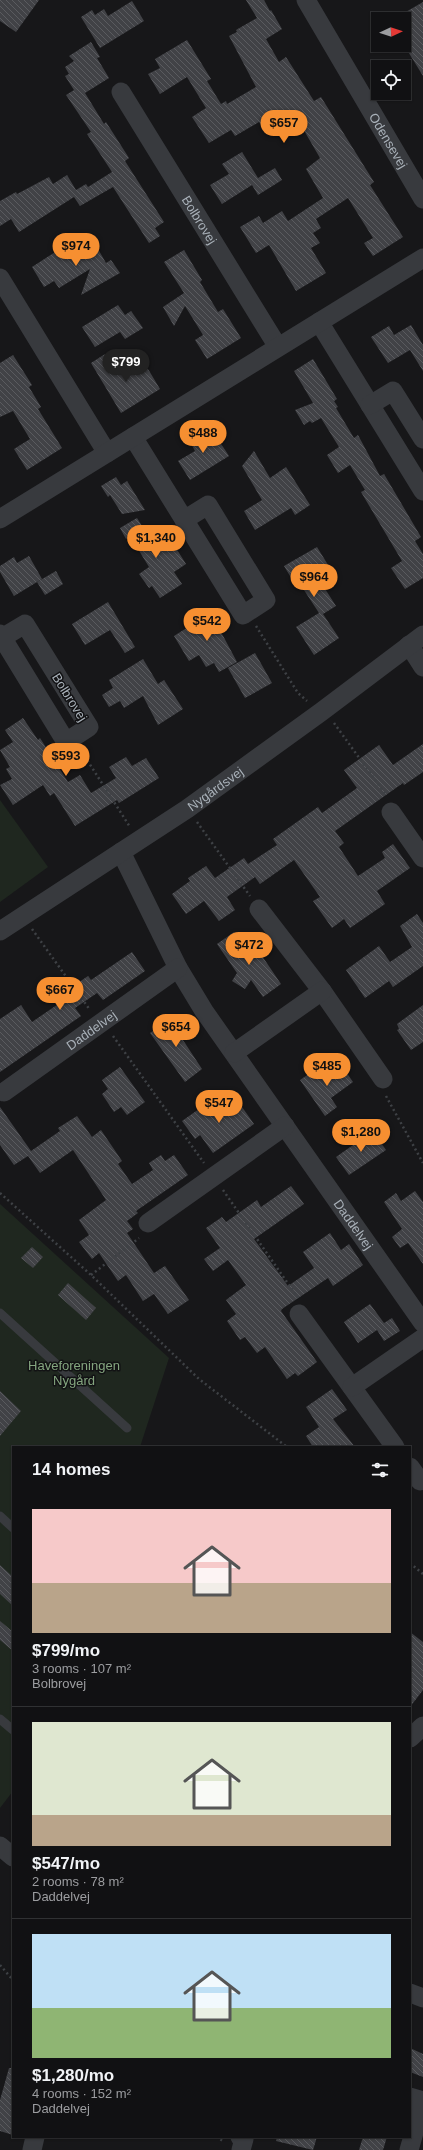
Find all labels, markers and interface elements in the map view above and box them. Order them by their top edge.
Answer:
north arrow [371,12,411,52]
map controls [371,12,411,100]
button: locate [371,60,411,100]
pin: $657 [260,110,308,144]
street label: Odensevej [366,110,410,171]
text: $657 [270,115,298,130]
street label: Bolbrovej [179,193,220,247]
pin: $974 [52,233,100,267]
text: $974 [62,238,90,253]
pin: $799 [102,349,150,383]
text: $799 [112,354,140,369]
pin: $488 [179,420,227,454]
text: $488 [189,425,217,440]
pin: $1,340 [123,525,189,559]
text: $1,340 [136,530,176,545]
pin: $964 [290,564,338,598]
text: $964 [300,569,328,584]
pin: $542 [183,608,231,642]
text: $542 [193,613,221,628]
street label: Bolbrovej [49,670,90,724]
pin: $593 [42,743,90,777]
text: $593 [52,748,80,763]
street label: Nygårdsvej [185,764,246,814]
pin: $472 [225,932,273,966]
text: $472 [235,937,263,952]
pin: $667 [36,977,84,1011]
text: $667 [46,982,74,997]
street label: Daddelvej [64,1007,119,1053]
pin: $654 [152,1014,200,1048]
text: $654 [162,1019,190,1034]
pin: $485 [303,1053,351,1087]
text: $485 [313,1058,341,1073]
pin: $547 [195,1090,243,1124]
text: $547 [205,1095,233,1110]
pin: $1,280 [328,1119,394,1153]
text: $1,280 [341,1124,381,1139]
street label: Daddelvej [330,1197,376,1253]
park label: Haveforeningen Nygård [28,1358,120,1388]
icon: filters [369,1459,391,1481]
text: 14 homes [32,1460,110,1479]
icon: home [176,1535,248,1607]
text: $799/mo [32,1641,100,1660]
text: 3 rooms · 107 m² [32,1661,131,1676]
text: Bolbrovej [32,1676,86,1691]
icon: home [176,1748,248,1820]
text: $547/mo [32,1854,100,1873]
text: 2 rooms · 78 m² [32,1874,124,1889]
text: Daddelvej [32,1889,90,1904]
icon: home [176,1960,248,2032]
text: $1,280/mo [32,2066,114,2085]
text: 4 rooms · 152 m² [32,2086,131,2101]
text: Daddelvej [32,2101,90,2116]

